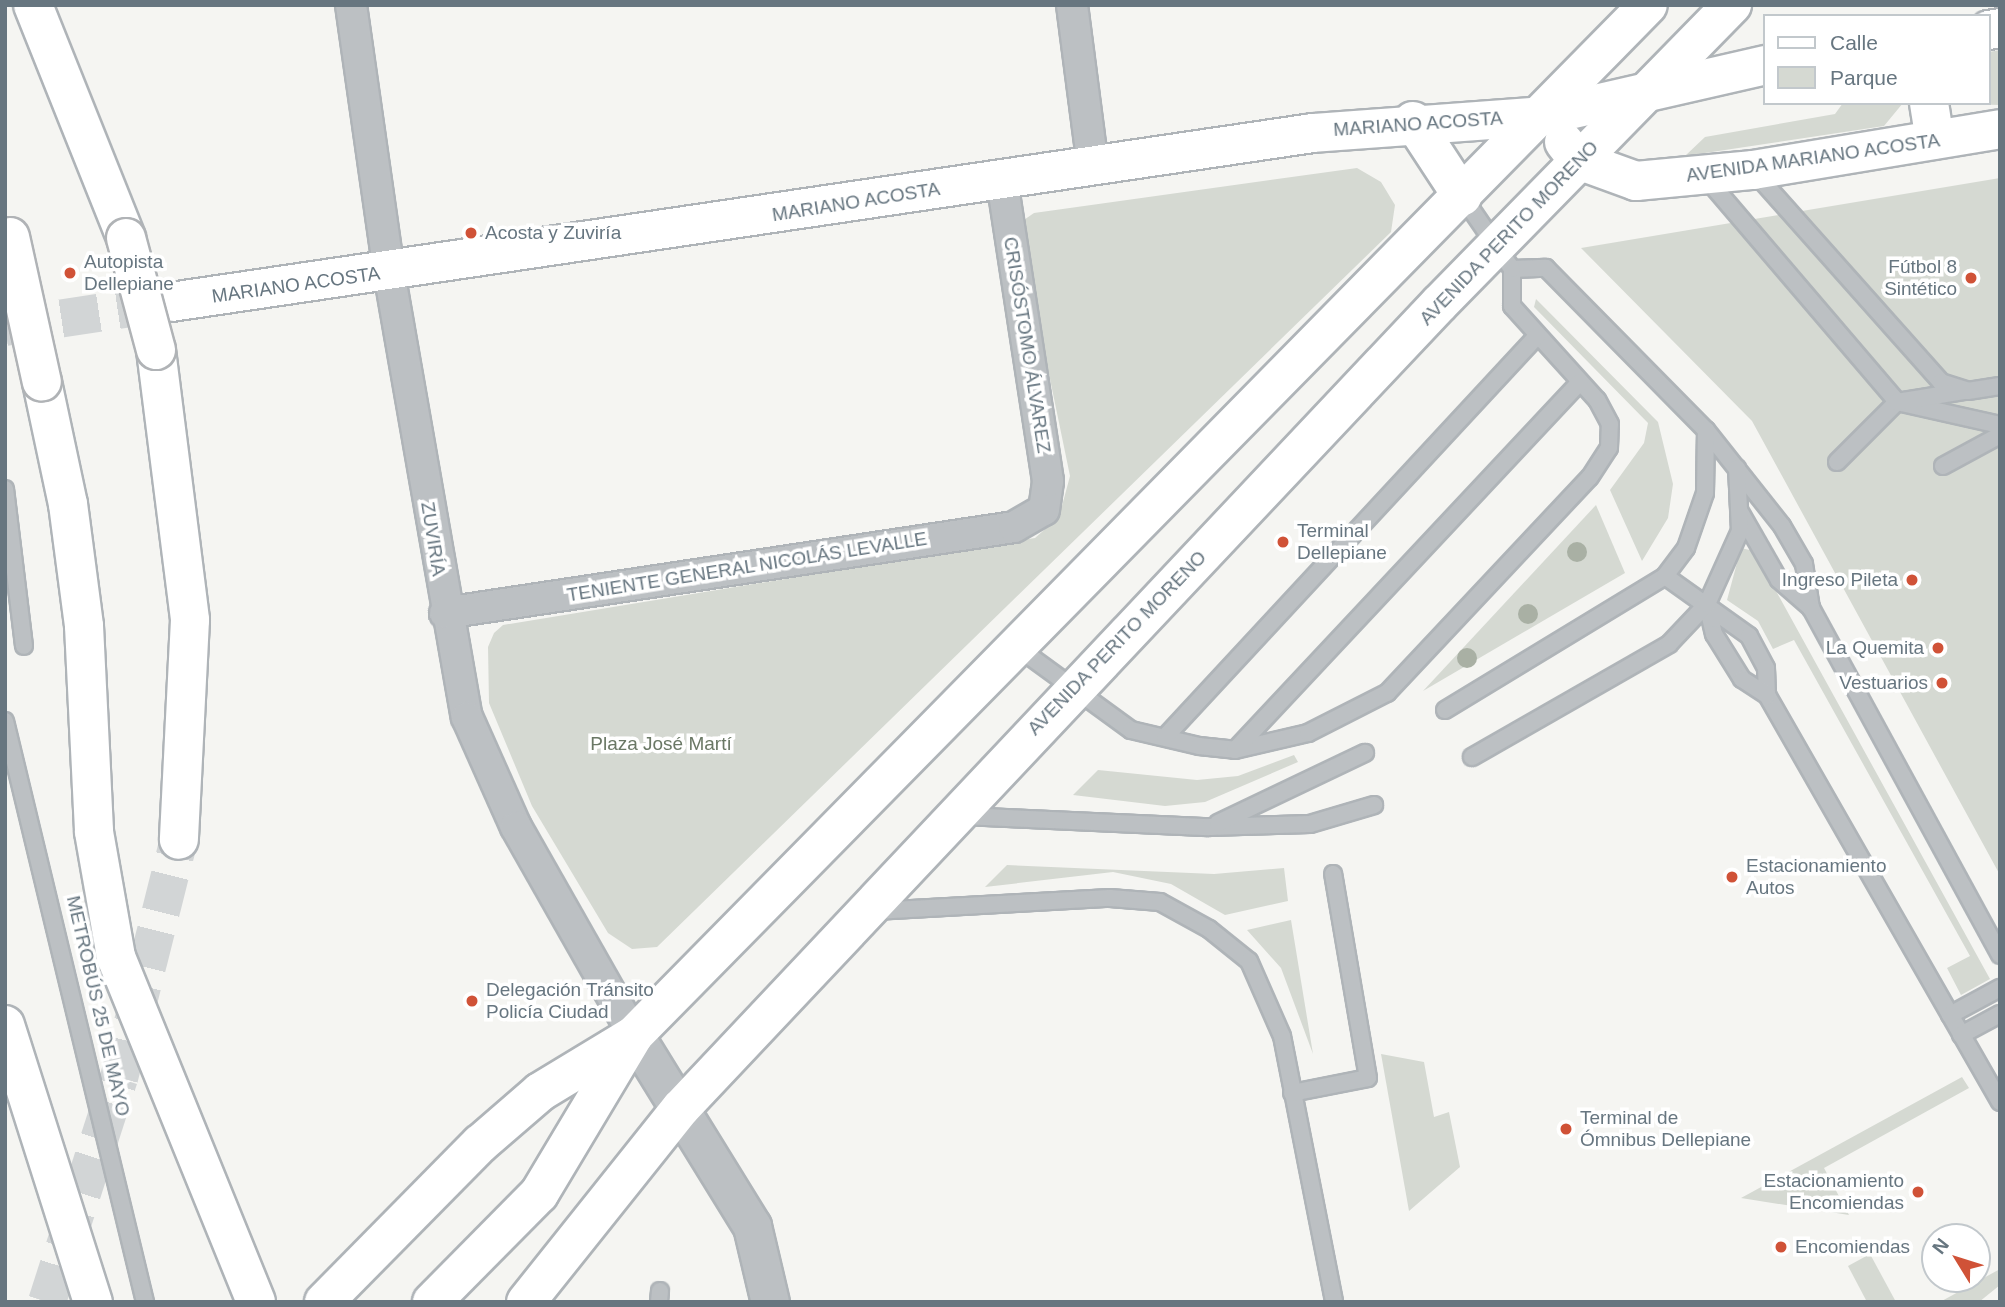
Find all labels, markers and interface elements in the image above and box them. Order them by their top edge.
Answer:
legend [1764,14,1991,105]
text: Calle [1830,31,1878,54]
text: Parque [1830,66,1898,89]
street label: MARIANO ACOSTA [1332,107,1504,141]
street label: AVENIDA MARIANO ACOSTA [1684,129,1942,187]
street label: AVENIDA PERITO MORENO [1415,136,1603,330]
street label: MARIANO ACOSTA [770,177,942,227]
place label: Acosta y Zuviría [485,222,621,244]
marker: Acosta y Zuviría [463,225,479,241]
street label: CRISÓSTOMO ÁLVAREZ [999,235,1055,455]
place label: Autopista Dellepiane [84,251,174,295]
place label: Fútbol 8 Sintético [1884,256,1957,300]
street label: MARIANO ACOSTA [210,262,382,308]
marker: Autopista Dellepiane [62,265,78,281]
marker: Fútbol 8 Sintético [1963,270,1979,286]
street label: ZUVIRÍA [416,500,450,578]
place label: Terminal Dellepiane [1297,520,1387,564]
street label: TENIENTE GENERAL NICOLÁS LEVALLE [565,527,929,607]
marker: Terminal Dellepiane [1275,534,1291,550]
street label: AVENIDA PERITO MORENO [1023,546,1211,740]
place label: Ingreso Pileta [1782,569,1898,591]
marker: Ingreso Pileta [1904,572,1920,588]
place label: La Quemita [1826,637,1924,659]
marker: La Quemita [1930,640,1946,656]
place label: Vestuarios [1839,672,1928,694]
marker: Vestuarios [1934,675,1950,691]
park label: Plaza José Martí [590,733,732,755]
place label: Estacionamiento Autos [1746,855,1886,899]
marker: Estacionamiento Autos [1724,869,1740,885]
street label: METROBÚS 25 DE MAYO [62,894,134,1118]
place label: Delegación Tránsito Policía Ciudad [486,979,654,1023]
marker: Delegación Tránsito Policía Ciudad [464,993,480,1009]
place label: Terminal de Ómnibus Dellepiane [1580,1107,1751,1151]
marker: Terminal de Ómnibus Dellepiane [1558,1121,1574,1137]
place label: Estacionamiento Encomiendas [1764,1170,1904,1214]
marker: Estacionamiento Encomiendas [1910,1184,1926,1200]
north arrow [1921,1223,1991,1293]
text: N [1928,1234,1953,1258]
place label: Encomiendas [1795,1236,1910,1258]
marker: Encomiendas [1773,1239,1789,1255]

